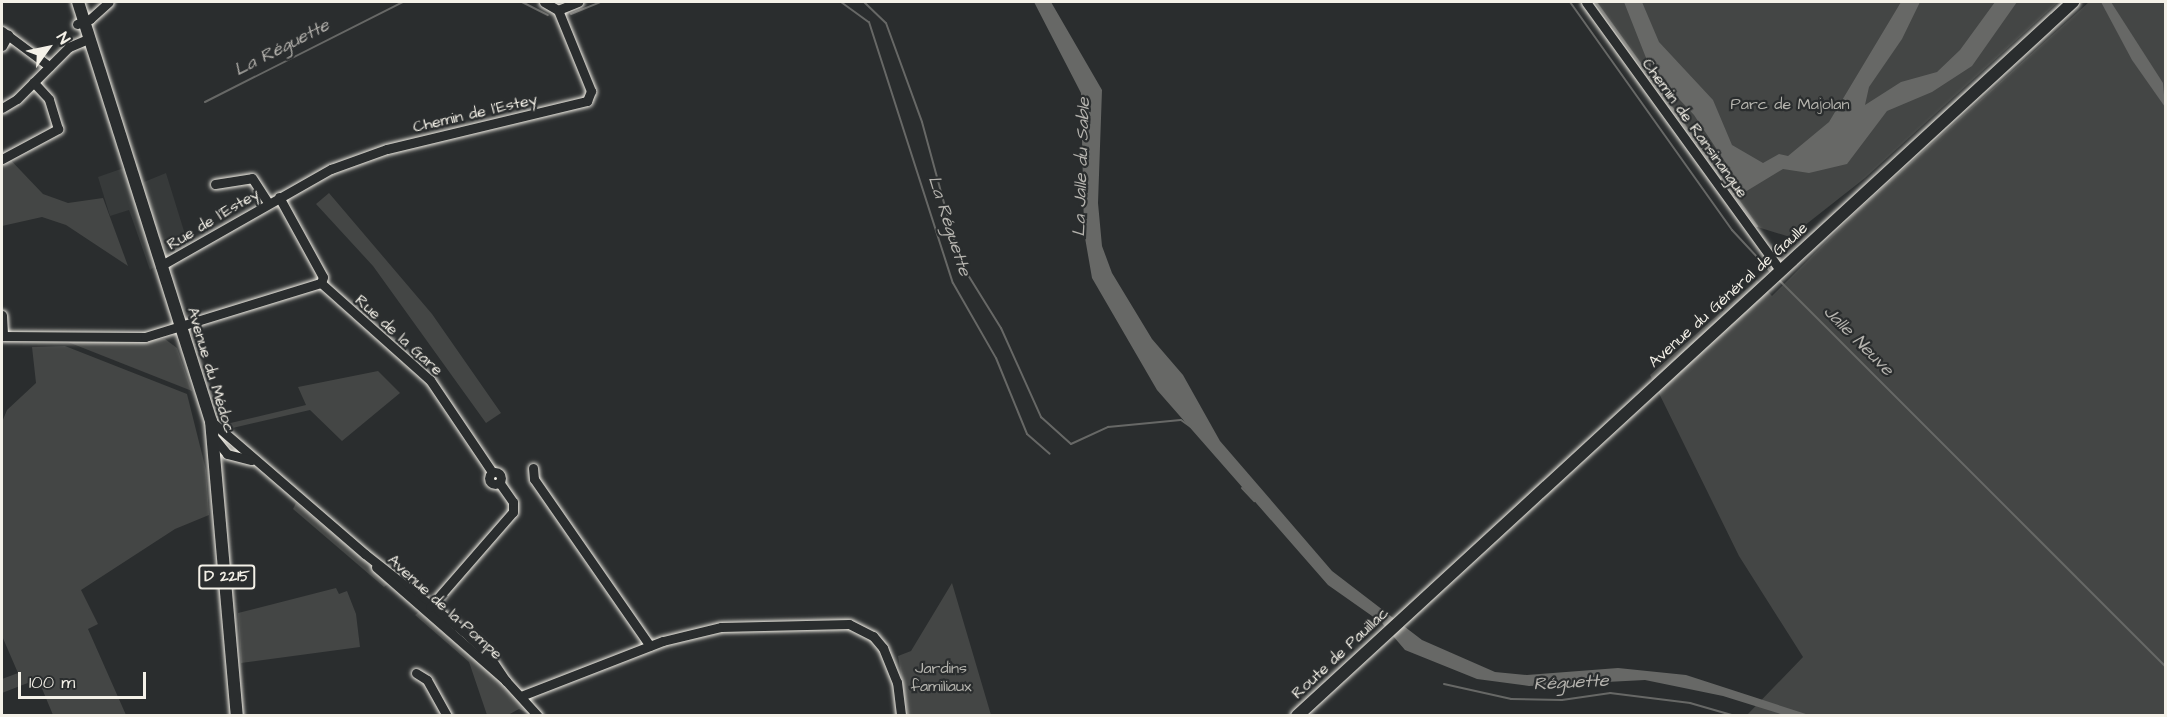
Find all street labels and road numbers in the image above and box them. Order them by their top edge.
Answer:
street label: Chemin de Ransinangue [1638,55,1752,201]
street label: Chemin de l'Estey [411,89,539,137]
street label: Rue de l'Estey [163,184,263,254]
street label: Avenue du Général de Gaulle [1644,218,1812,372]
street label: Rue de la Gare [351,291,447,379]
street label: Avenue du Médoc [183,305,239,435]
street label: Avenue de la Pompe [384,550,506,664]
road number: D 2215 [197,565,257,589]
street label: Route de Pauillac [1288,603,1392,703]

